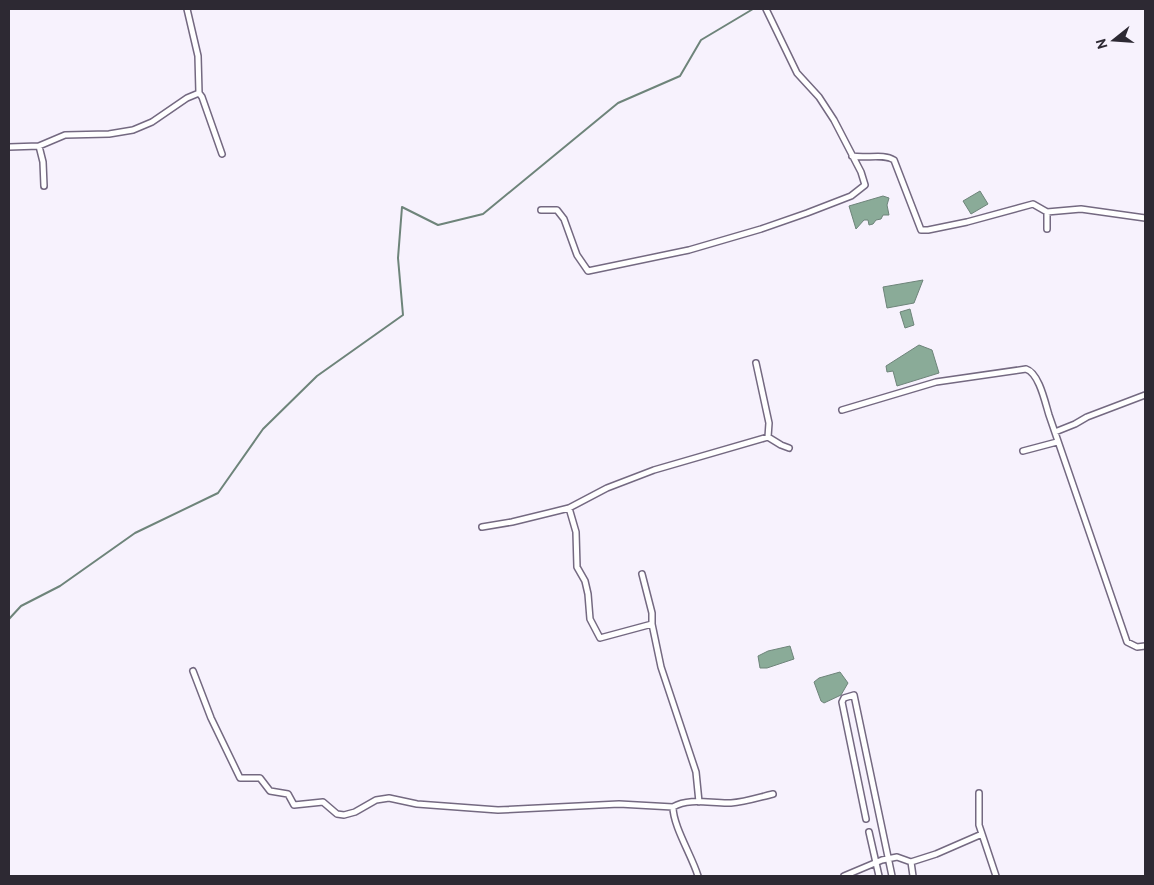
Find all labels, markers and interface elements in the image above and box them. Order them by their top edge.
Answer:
north arrow [1089,15,1139,65]
text: N [1093,36,1113,51]

